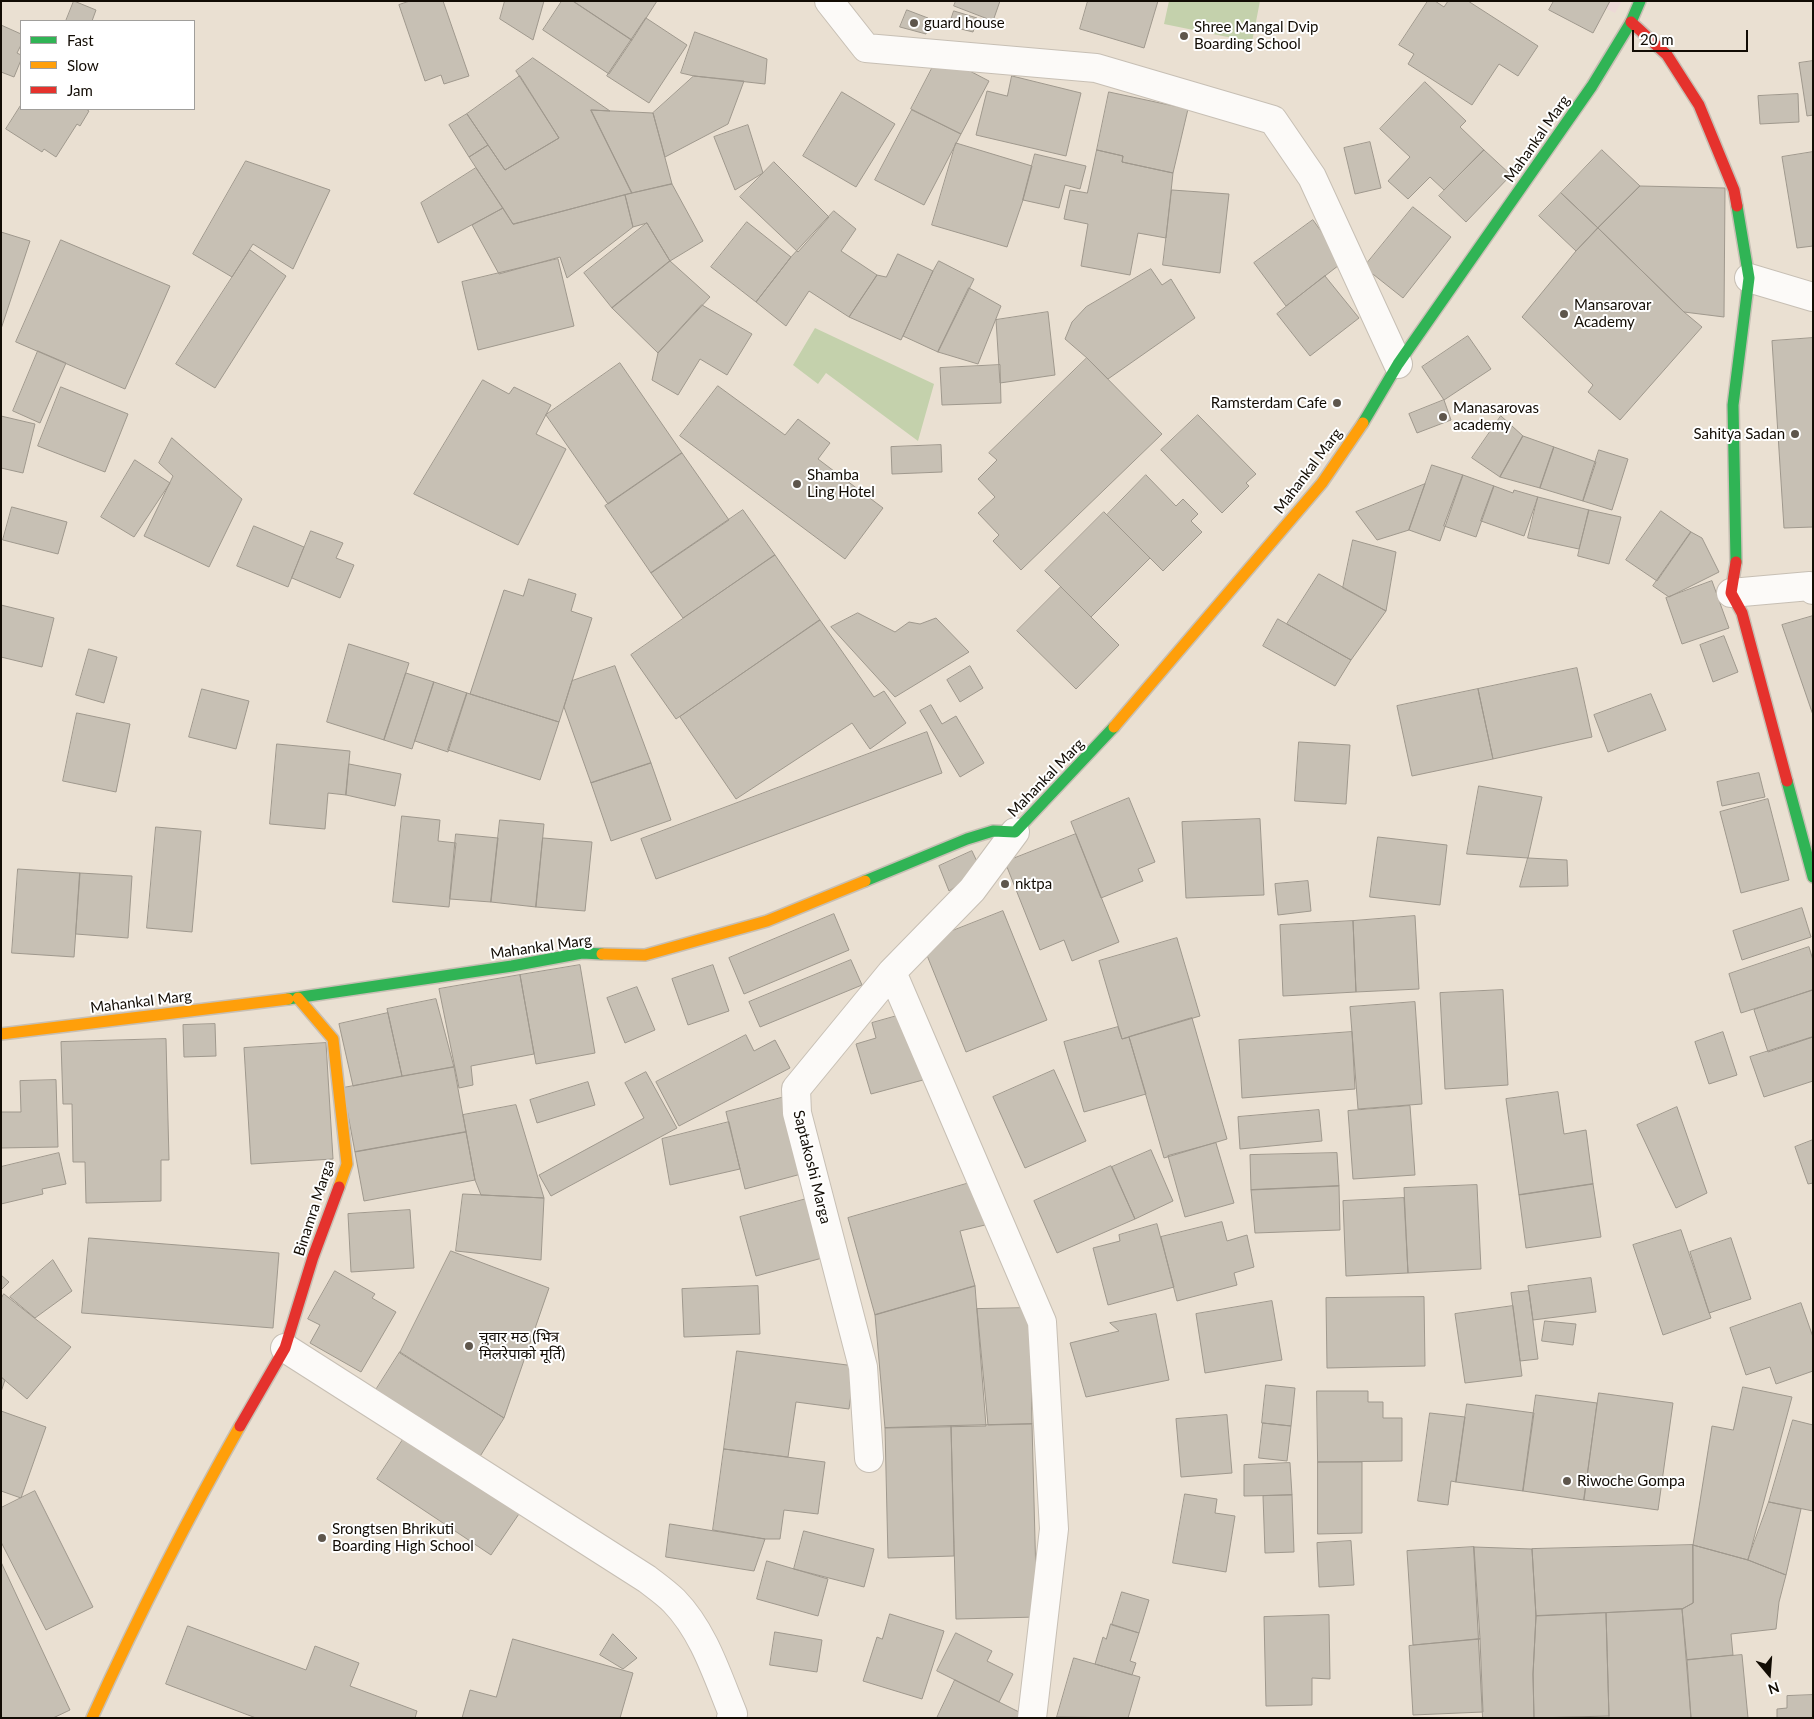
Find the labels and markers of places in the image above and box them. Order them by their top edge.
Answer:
place label: guard house [924,14,1005,32]
marker: guard house [908,17,920,29]
place label: Shree Mangal Dvip Boarding School [1194,18,1318,53]
marker: Shree Mangal Dvip Boarding School [1178,30,1190,42]
place label: Mansarovar Academy [1574,296,1651,331]
marker: Mansarovar Academy [1558,308,1570,320]
place label: Ramsterdam Cafe [1211,394,1327,412]
marker: Ramsterdam Cafe [1331,397,1343,409]
place label: Manasarovas academy [1453,399,1539,434]
marker: Manasarovas academy [1437,411,1449,423]
place label: Sahitya Sadan [1694,425,1785,443]
marker: Sahitya Sadan [1789,428,1801,440]
place label: Shamba Ling Hotel [807,466,875,501]
marker: Shamba Ling Hotel [791,478,803,490]
place label: nktpa [1015,875,1052,893]
marker: nktpa [999,878,1011,890]
place label: चुवार मठ (भित्र मिलरेपाको मूर्ति) [479,1328,565,1363]
marker: चुवार मठ (भित्र मिलरेपाको मूर्ति) [463,1340,475,1352]
place label: Riwoche Gompa [1577,1472,1685,1490]
marker: Riwoche Gompa [1561,1475,1573,1487]
place label: Srongtsen Bhrikuti Boarding High School [332,1520,474,1555]
marker: Srongtsen Bhrikuti Boarding High School [316,1532,328,1544]

